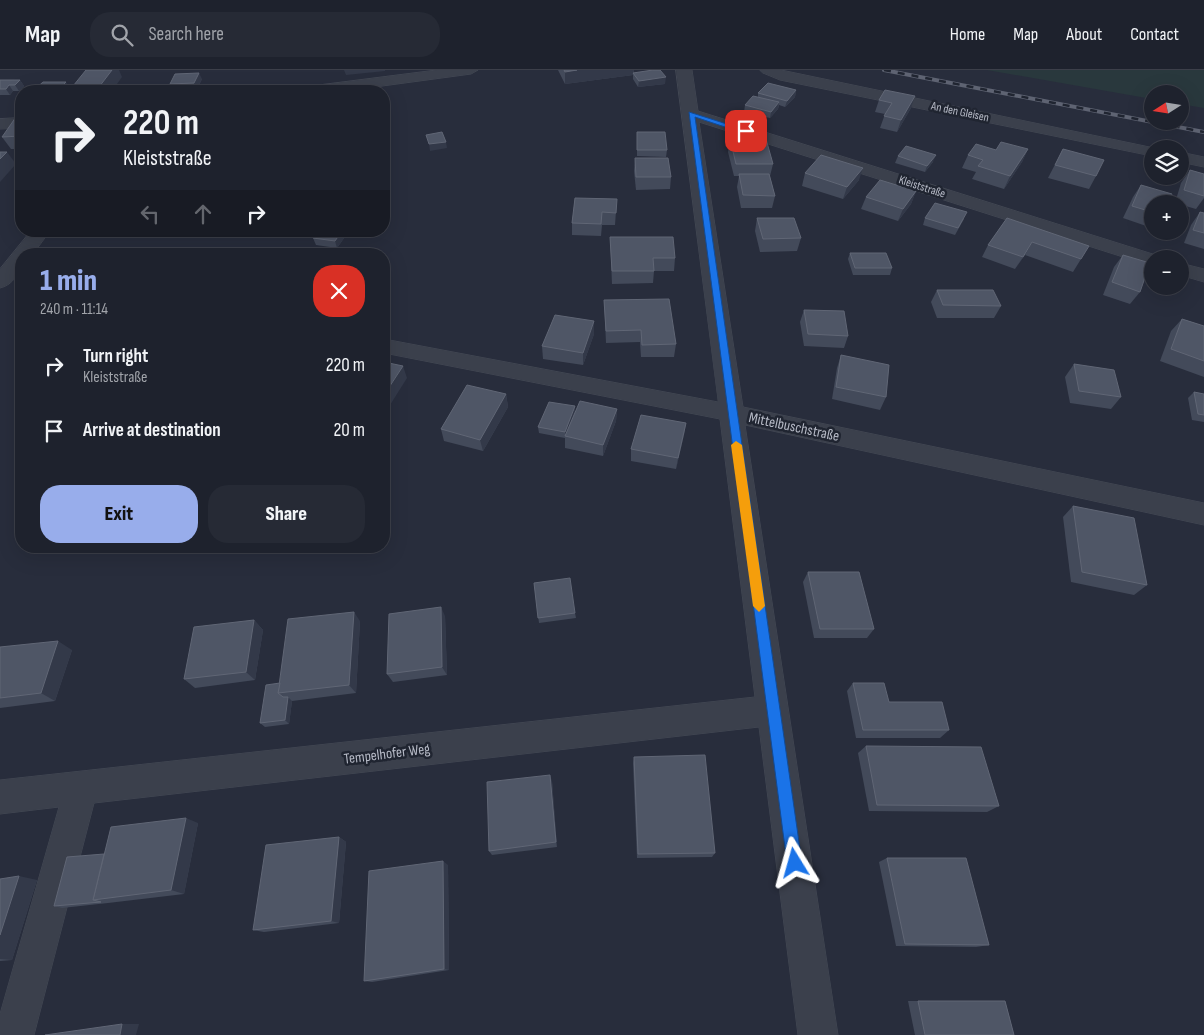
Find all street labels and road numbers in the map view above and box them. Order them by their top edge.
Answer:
street label: An den Gleisen [929,98,990,125]
street label: Kleiststraße [897,172,947,202]
street label: Mittelbuschstraße [747,408,841,446]
street label: Tempelhofer Weg [343,739,431,769]

